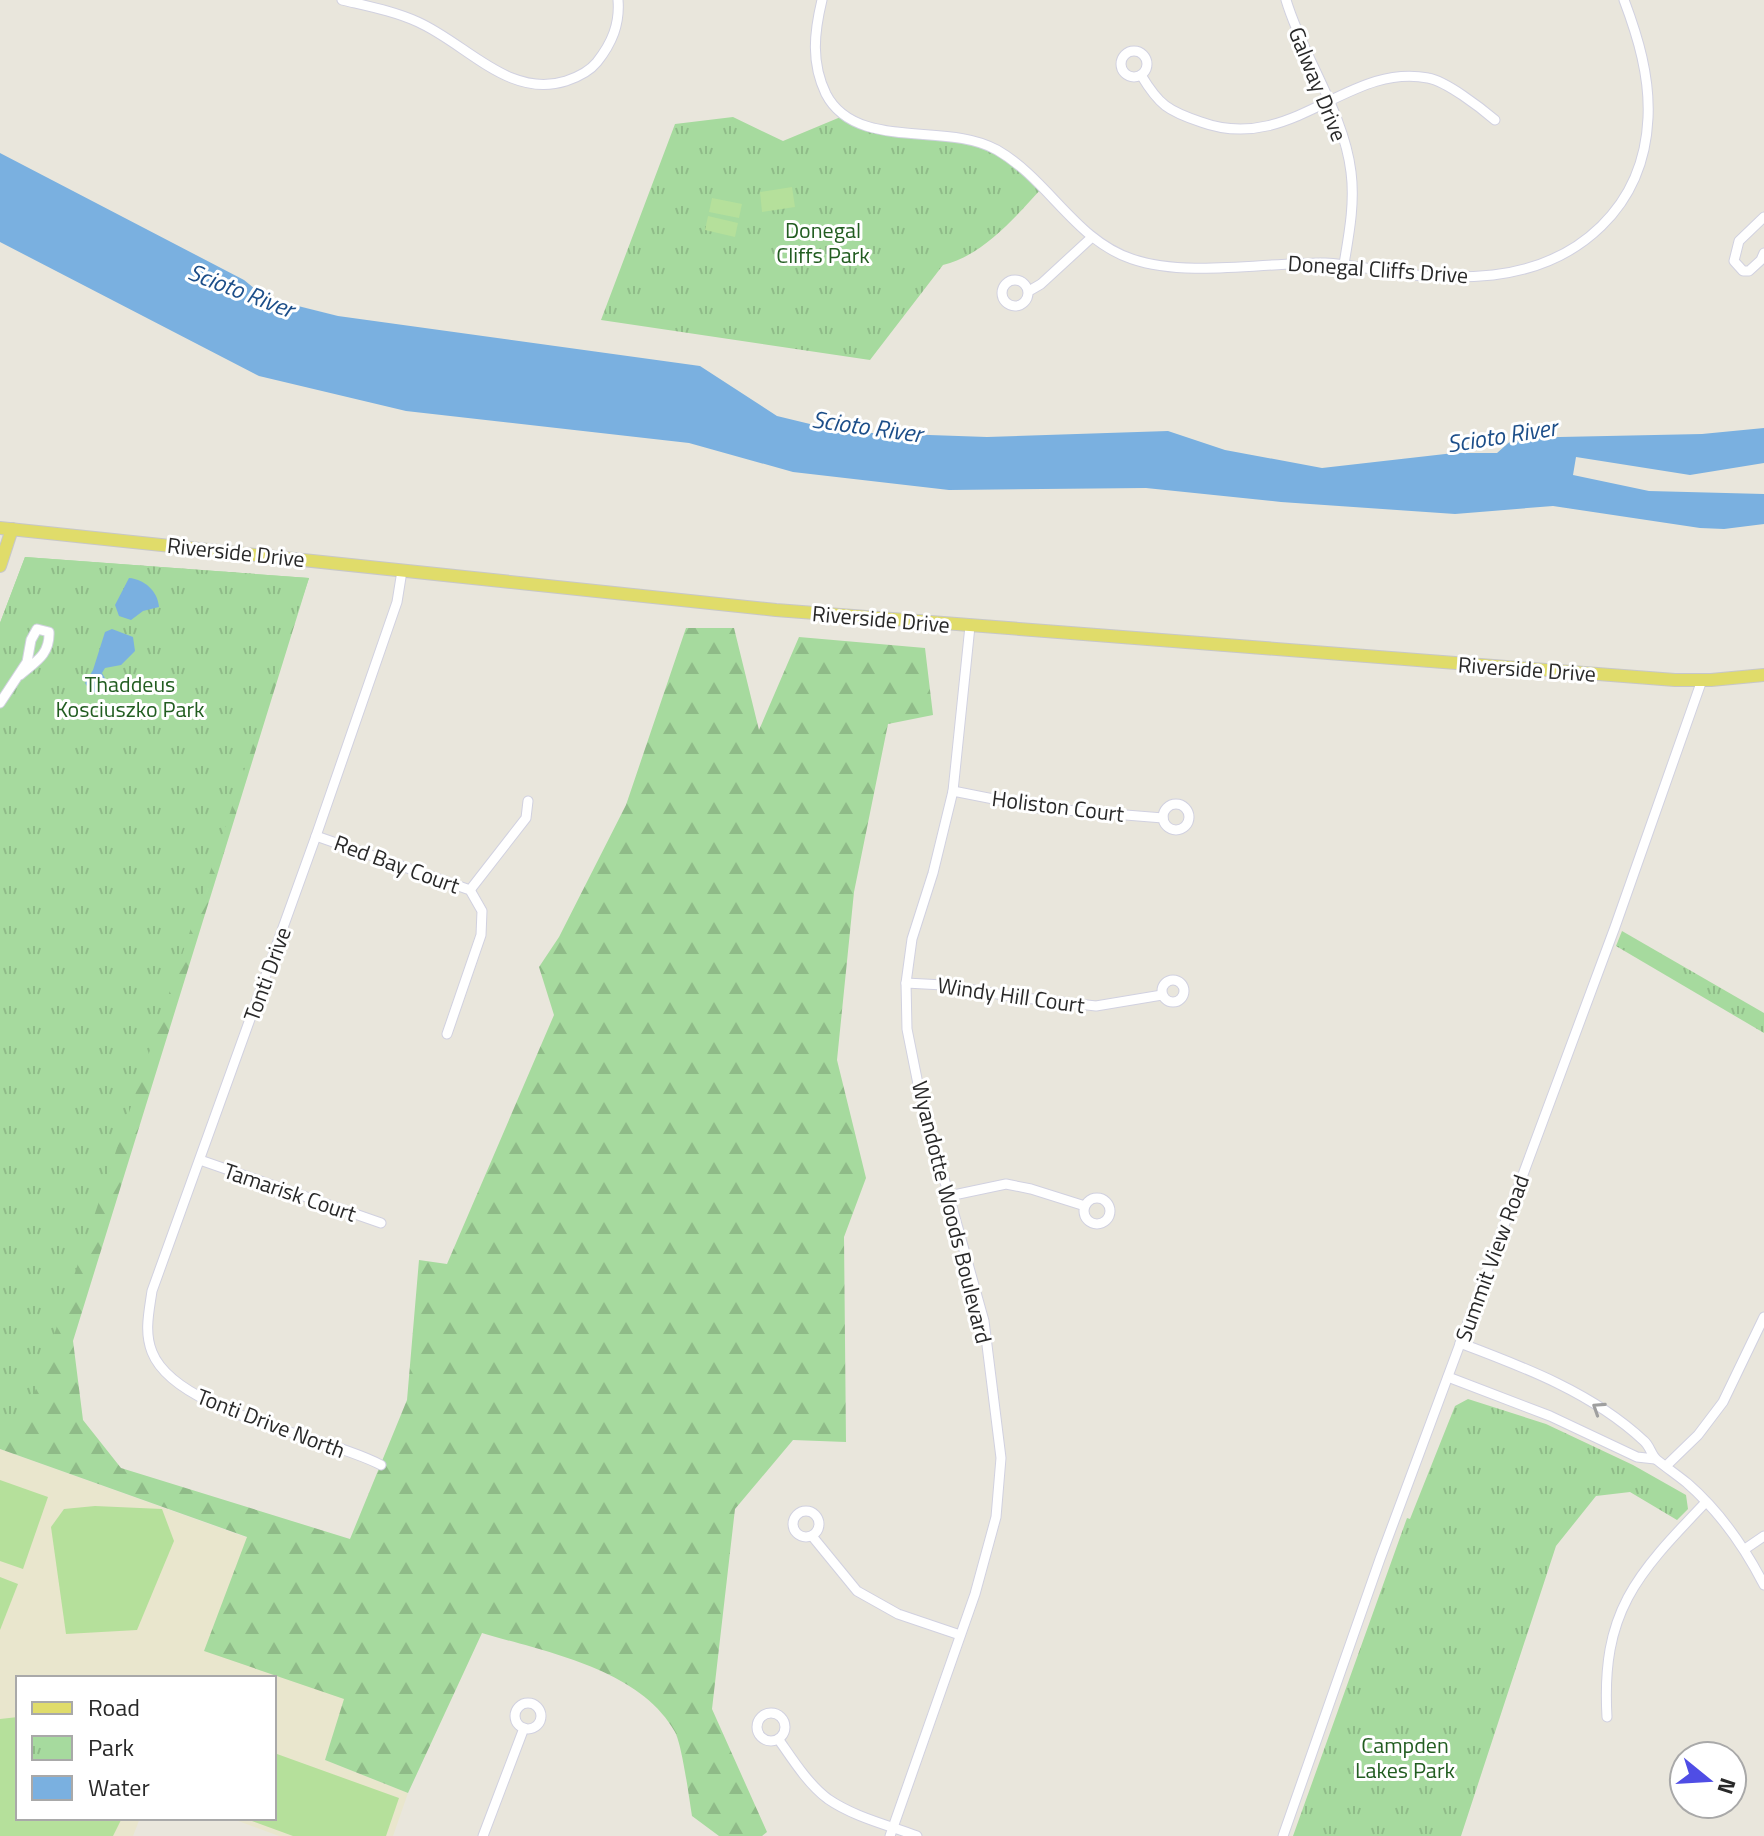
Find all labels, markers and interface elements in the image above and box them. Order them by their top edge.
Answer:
street label: Galway Drive [1280,22,1356,146]
park label: Donegal Cliffs Park [776,213,870,272]
street label: Donegal Cliffs Drive [1287,246,1469,292]
water label: Scioto River [183,253,303,328]
water label: Scioto River [810,400,928,452]
water label: Scioto River [1444,408,1563,461]
street label: Riverside Drive [165,528,307,576]
street label: Riverside Drive [811,596,951,642]
street label: Riverside Drive [1457,647,1597,691]
park label: Thaddeus Kosciuszko Park [55,667,205,726]
street label: Holiston Court [990,781,1126,831]
street label: Red Bay Court [330,826,465,903]
street label: Tonti Drive [234,922,300,1026]
street label: Windy Hill Court [935,968,1087,1022]
street label: Wyandotte Woods Boulevard [903,1077,1001,1347]
street label: Tamarisk Court [219,1153,361,1231]
street label: Summit View Road [1446,1170,1538,1346]
street label: Tonti Drive North [192,1379,350,1467]
one-way arrow [1592,1403,1606,1418]
legend [16,1676,276,1820]
text: Road [88,1689,140,1725]
park label: Campden Lakes Park [1355,1728,1456,1787]
text: Park [88,1729,134,1765]
north arrow [1668,1740,1748,1820]
text: Water [88,1769,150,1805]
text: N [1708,1774,1746,1799]

